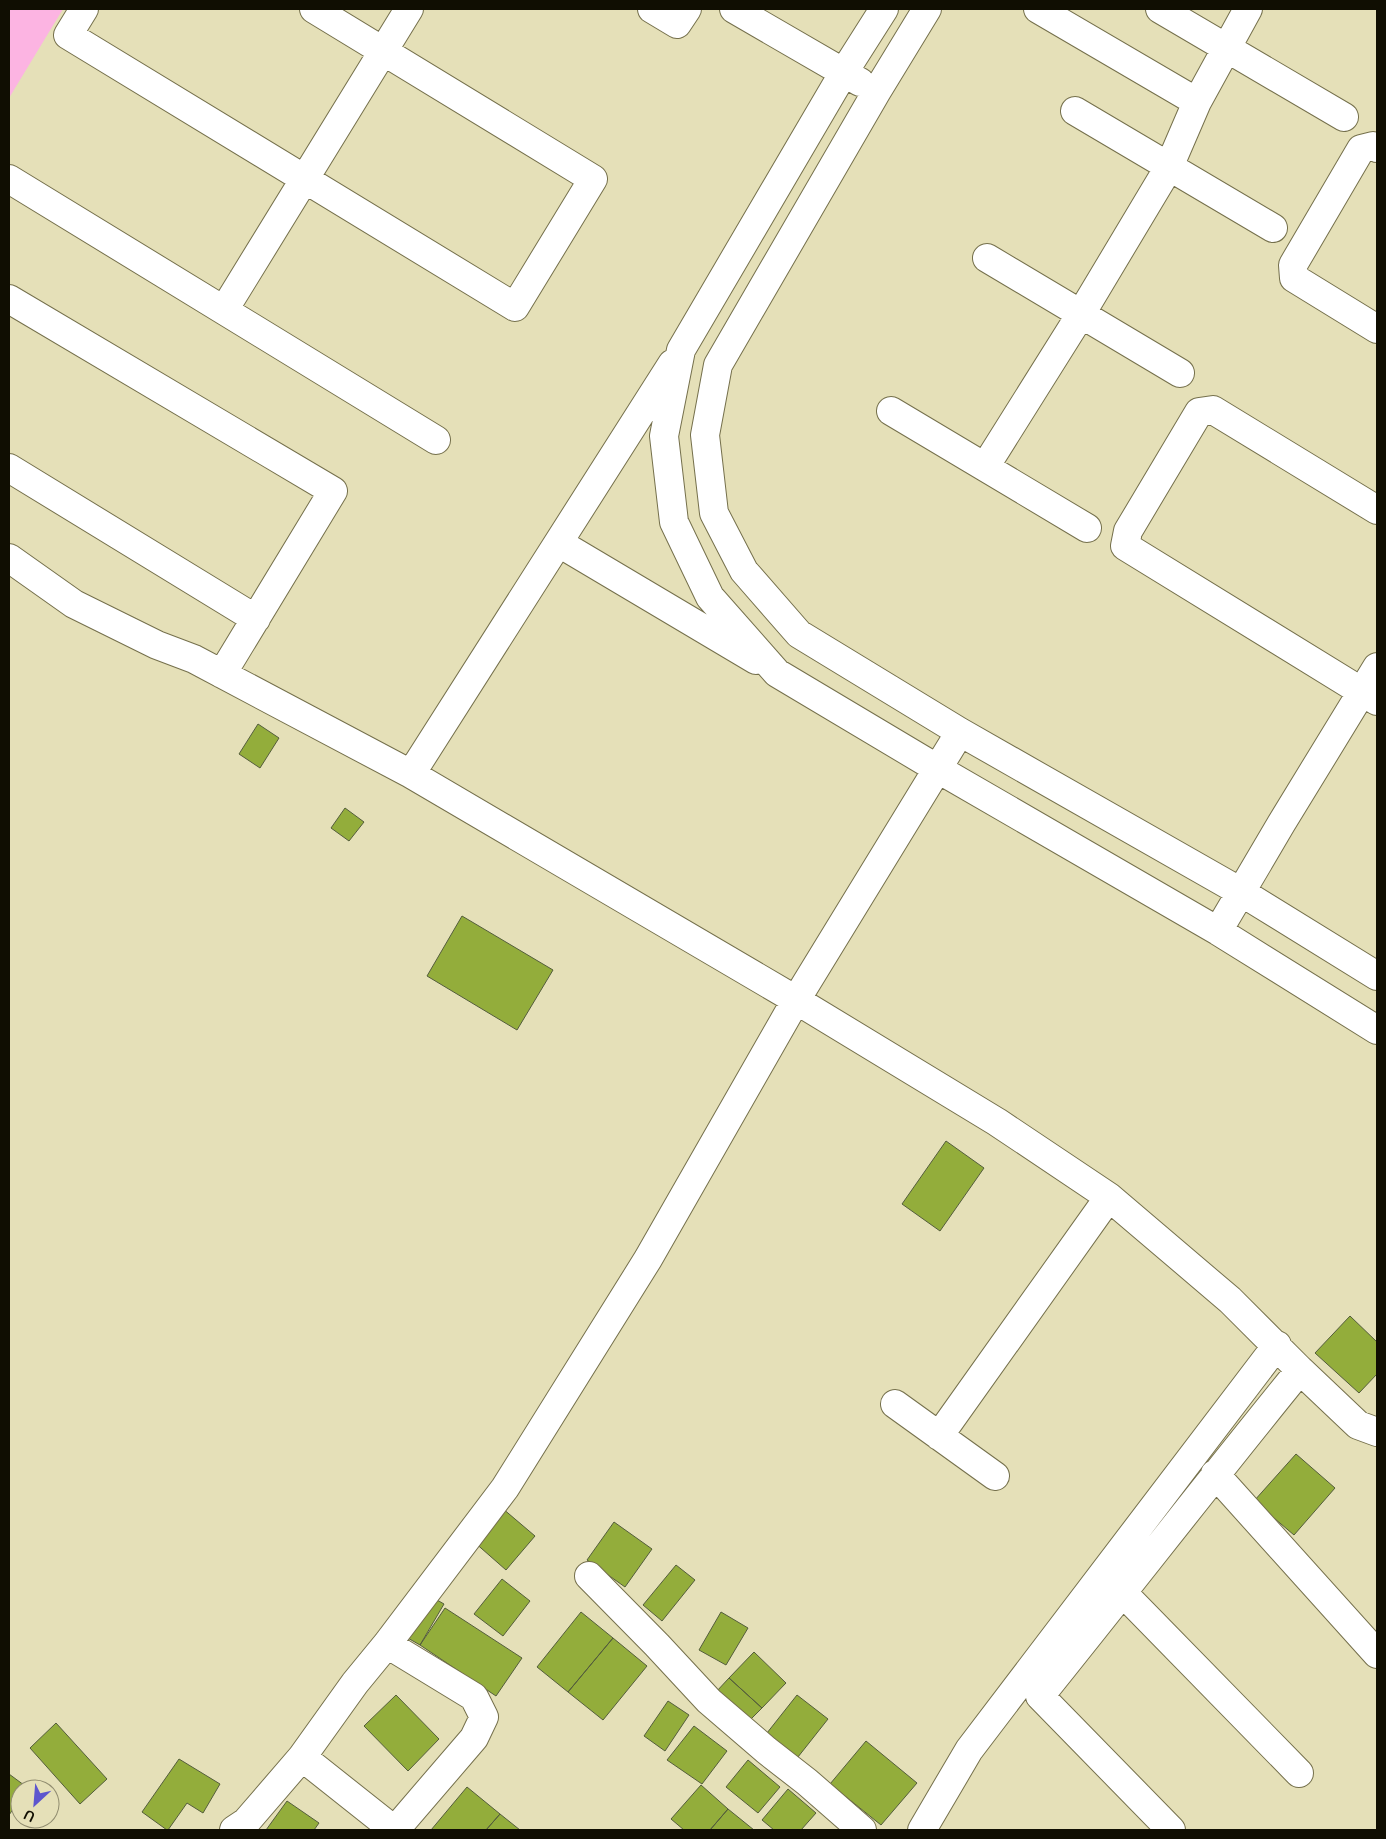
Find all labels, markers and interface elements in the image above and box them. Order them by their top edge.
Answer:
north arrow [10,1779,60,1829]
text: U [21,1806,37,1826]

